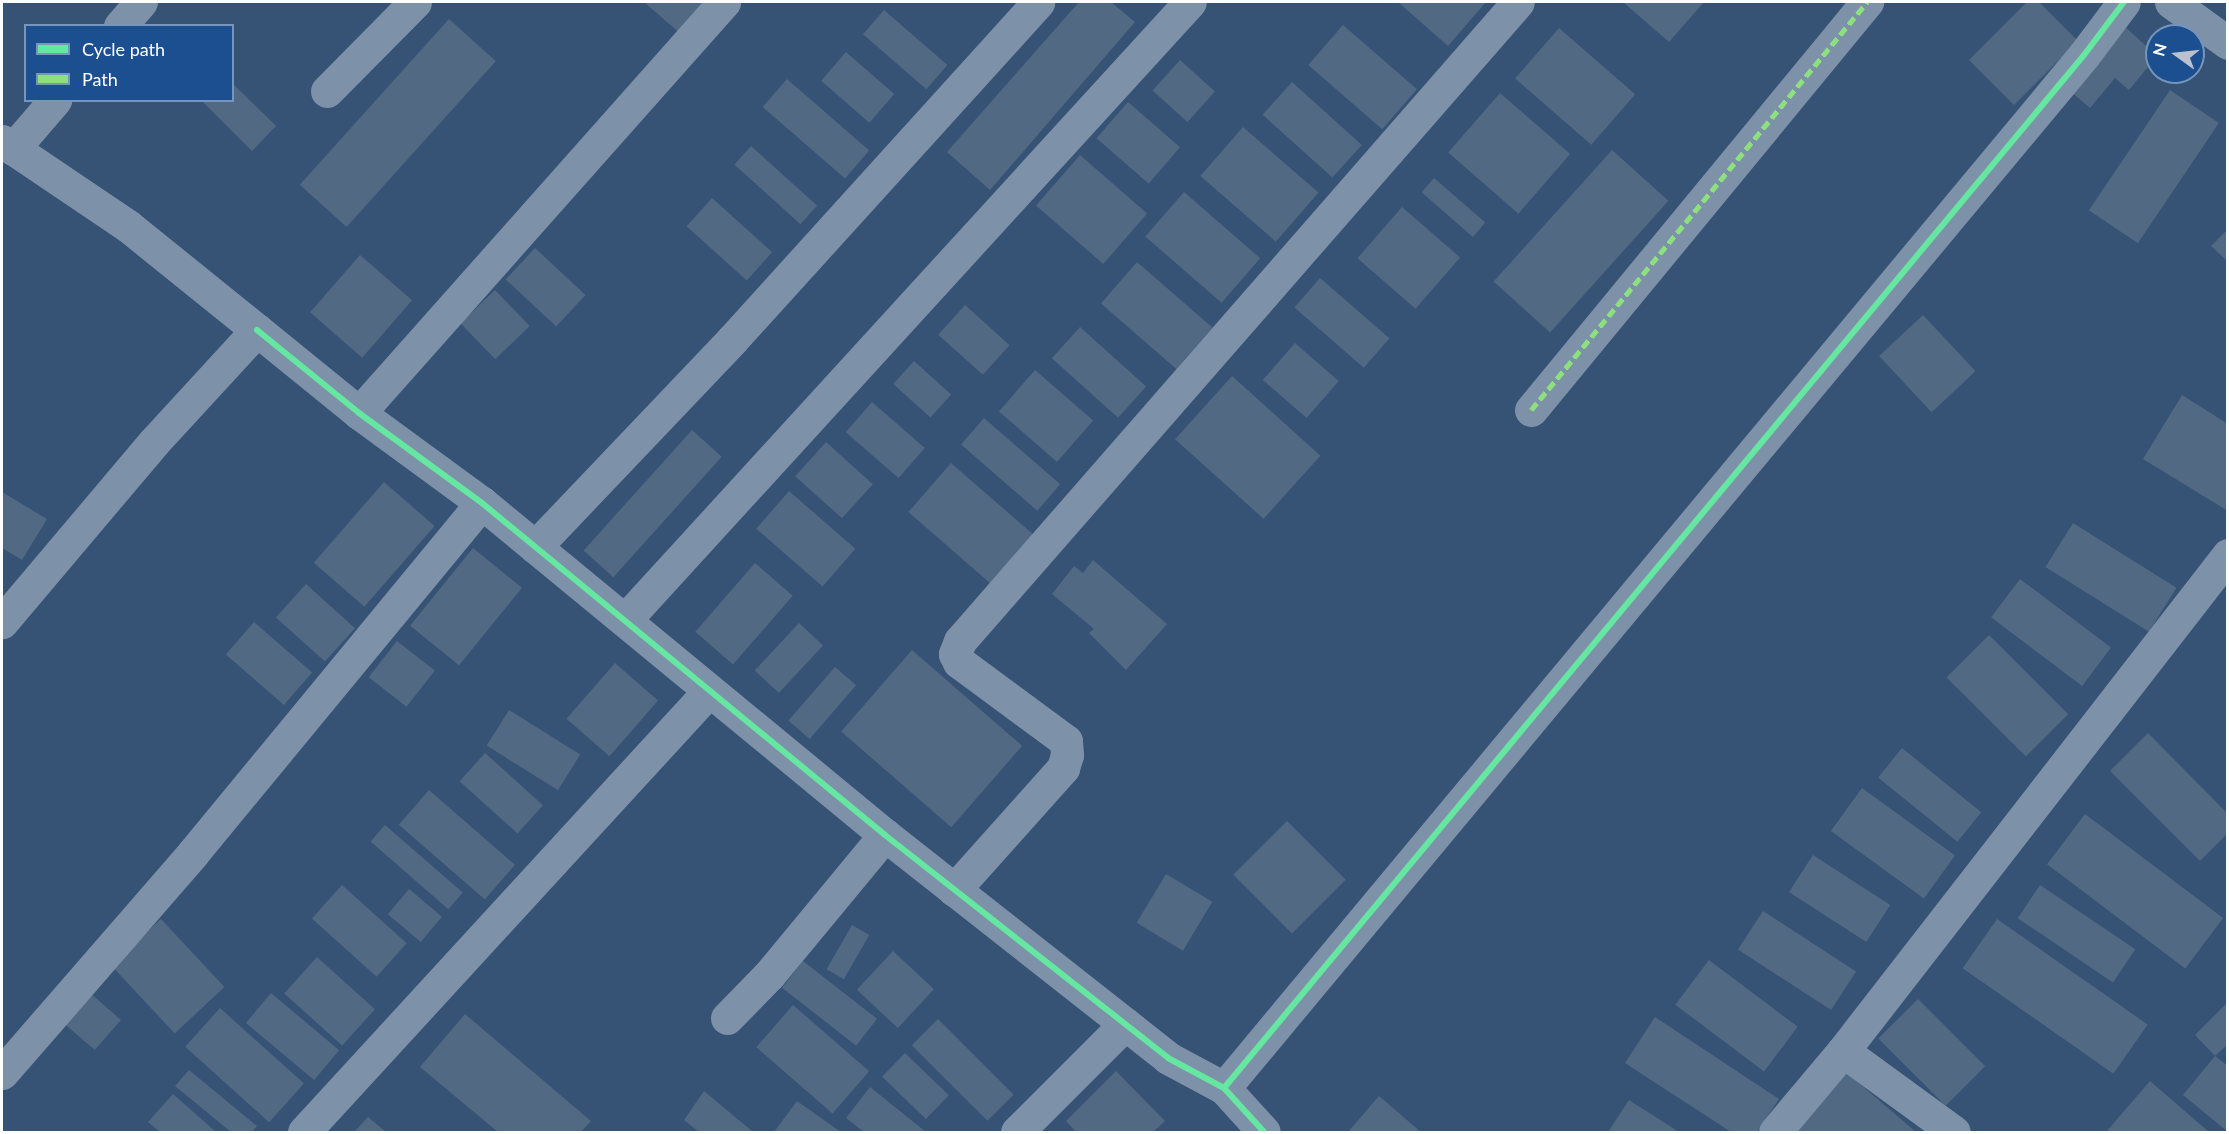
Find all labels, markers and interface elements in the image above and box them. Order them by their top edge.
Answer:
legend [24,24,234,102]
north arrow [2145,24,2205,84]
text: Cycle path [82,38,165,60]
text: N [2148,41,2170,58]
text: Path [82,68,118,90]

